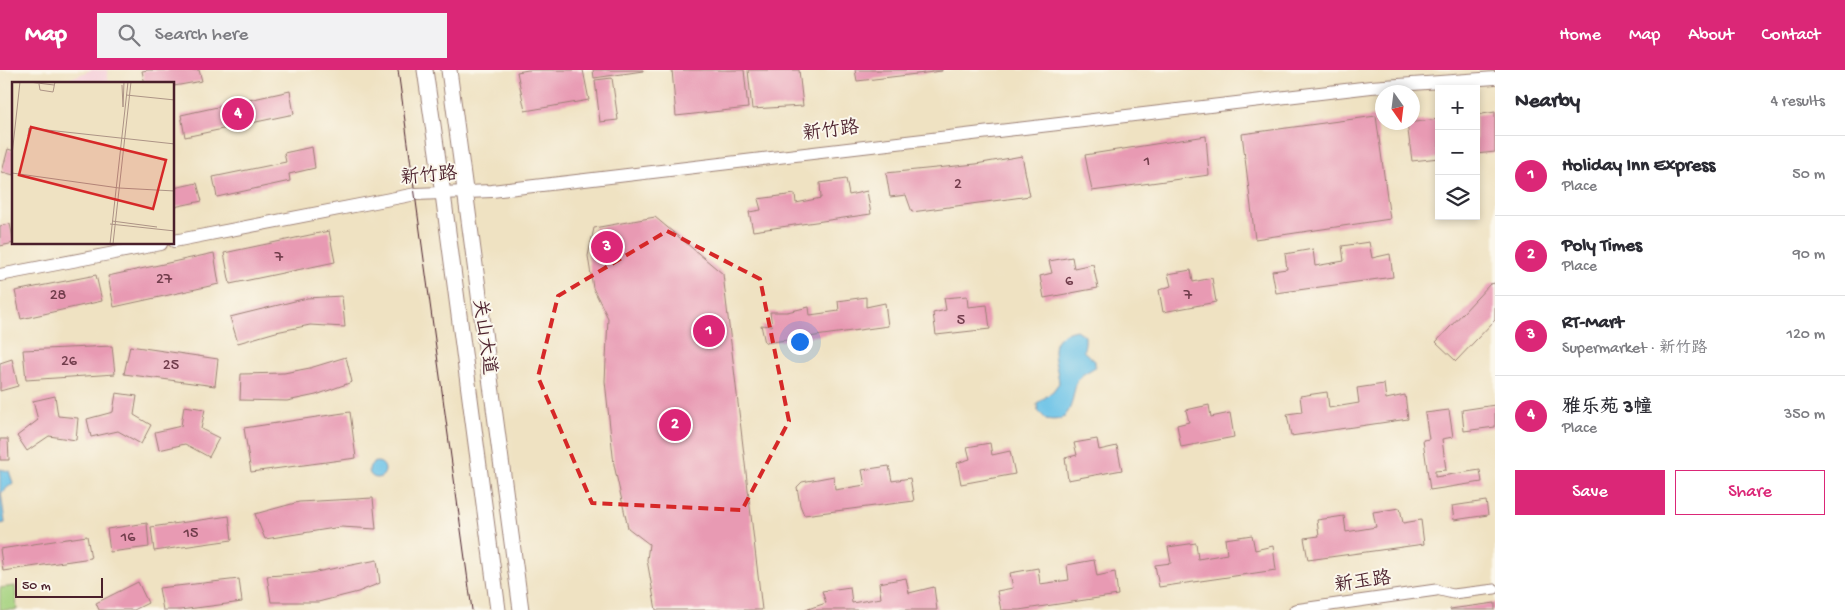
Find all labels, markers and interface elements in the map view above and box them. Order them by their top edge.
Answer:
search box [97,13,447,58]
text: Map [25,21,67,50]
icon: search [115,21,143,49]
text: Search here [155,24,248,47]
text: Home [1559,25,1601,46]
text: Map [1629,25,1660,46]
text: About [1688,25,1734,46]
text: Contact [1762,25,1820,46]
inset map [12,82,175,245]
north arrow [1375,85,1420,130]
map controls [1435,85,1480,220]
button: + [1435,85,1480,130]
text: Nearby [1515,90,1580,115]
text: 4 results [1770,93,1825,112]
pin: 4 [222,95,254,133]
street label: 新竹路 [801,116,861,147]
button: − [1435,130,1480,175]
house number: 1 [1143,153,1150,172]
text: Holiday Inn Express [1562,155,1715,178]
street label: 新竹路 [400,162,458,191]
text: 1 [1528,166,1534,185]
text: 50 m [1792,166,1825,185]
button: layers [1435,175,1480,220]
house number: 2 [954,176,962,195]
text: Place [1562,178,1597,197]
pin: 3 [591,228,623,266]
text: Poly Times [1562,235,1642,258]
text: 2 [1527,246,1535,265]
text: 90 m [1793,246,1825,265]
house number: 7 [274,249,284,268]
text: Place [1562,258,1597,277]
house number: 27 [156,271,173,290]
house number: 6 [1065,273,1074,292]
house number: 28 [50,287,67,306]
house number: 7 [1183,287,1193,306]
street label: 关山大道 [466,298,501,376]
pin: 1 [693,312,725,350]
house number: 5 [957,312,965,331]
text: RT-Mart [1562,312,1623,335]
text: 3 [1527,326,1535,345]
text: 120 m [1786,326,1825,345]
your location [787,329,813,355]
text: Supermarket · 新竹路 [1562,340,1707,359]
house number: 26 [61,353,78,372]
house number: 25 [163,357,179,376]
text: 雅乐苑 3幢 [1562,397,1652,420]
pin: 2 [659,406,691,444]
text: 4 [1527,406,1535,425]
text: 350 m [1784,406,1825,425]
text: Place [1562,420,1597,439]
button: Save [1515,470,1665,515]
button: Share [1675,470,1825,515]
house number: 15 [183,525,198,544]
house number: 16 [120,529,136,548]
street label: 新玉路 [1333,567,1393,598]
scale bar [15,575,102,598]
text: 50 m [22,578,51,595]

